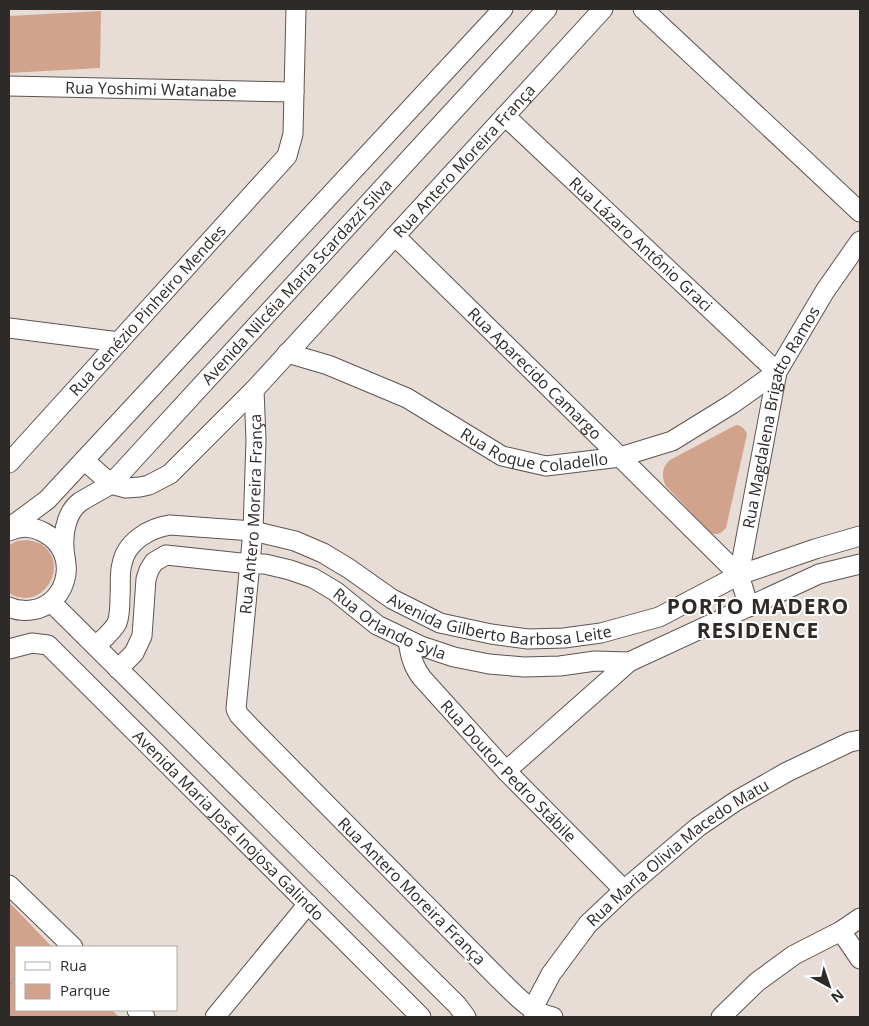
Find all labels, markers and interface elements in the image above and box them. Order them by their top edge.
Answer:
street label: Rua Yoshimi Watanabe [65,76,237,102]
street label: Rua Antero Moreira França [388,79,540,242]
street label: Rua Lázaro Antônio Graci [565,172,717,316]
street label: Avenida Nilcéia Maria Scardazzi Silva [197,174,397,389]
street label: Rua Genézio Pinheiro Mendes [64,220,231,401]
street label: Rua Aparecido Camargo [463,302,607,444]
street label: Rua Magdalena Brigatto Ramos [737,302,825,530]
street label: Rua Antero Moreira França [234,413,267,615]
street label: Rua Roque Coladello [456,422,609,477]
street label: Rua Orlando Syla [329,583,449,665]
street label: Avenida Gilberto Barbosa Leite [384,588,614,650]
district label: PORTO MADERO RESIDENCE [667,592,849,644]
street label: Rua Doutor Pedro Stábile [436,695,581,847]
street label: Avenida Maria José Inojosa Galindo [128,725,329,925]
street label: Rua Maria Olivia Macedo Matu [581,774,773,931]
street label: Rua Antero Moreira França [333,812,491,970]
legend [15,946,178,1011]
text: Rua [60,955,87,975]
north arrow [804,961,854,1011]
text: Parque [60,980,110,1000]
text: N [827,985,848,1007]

